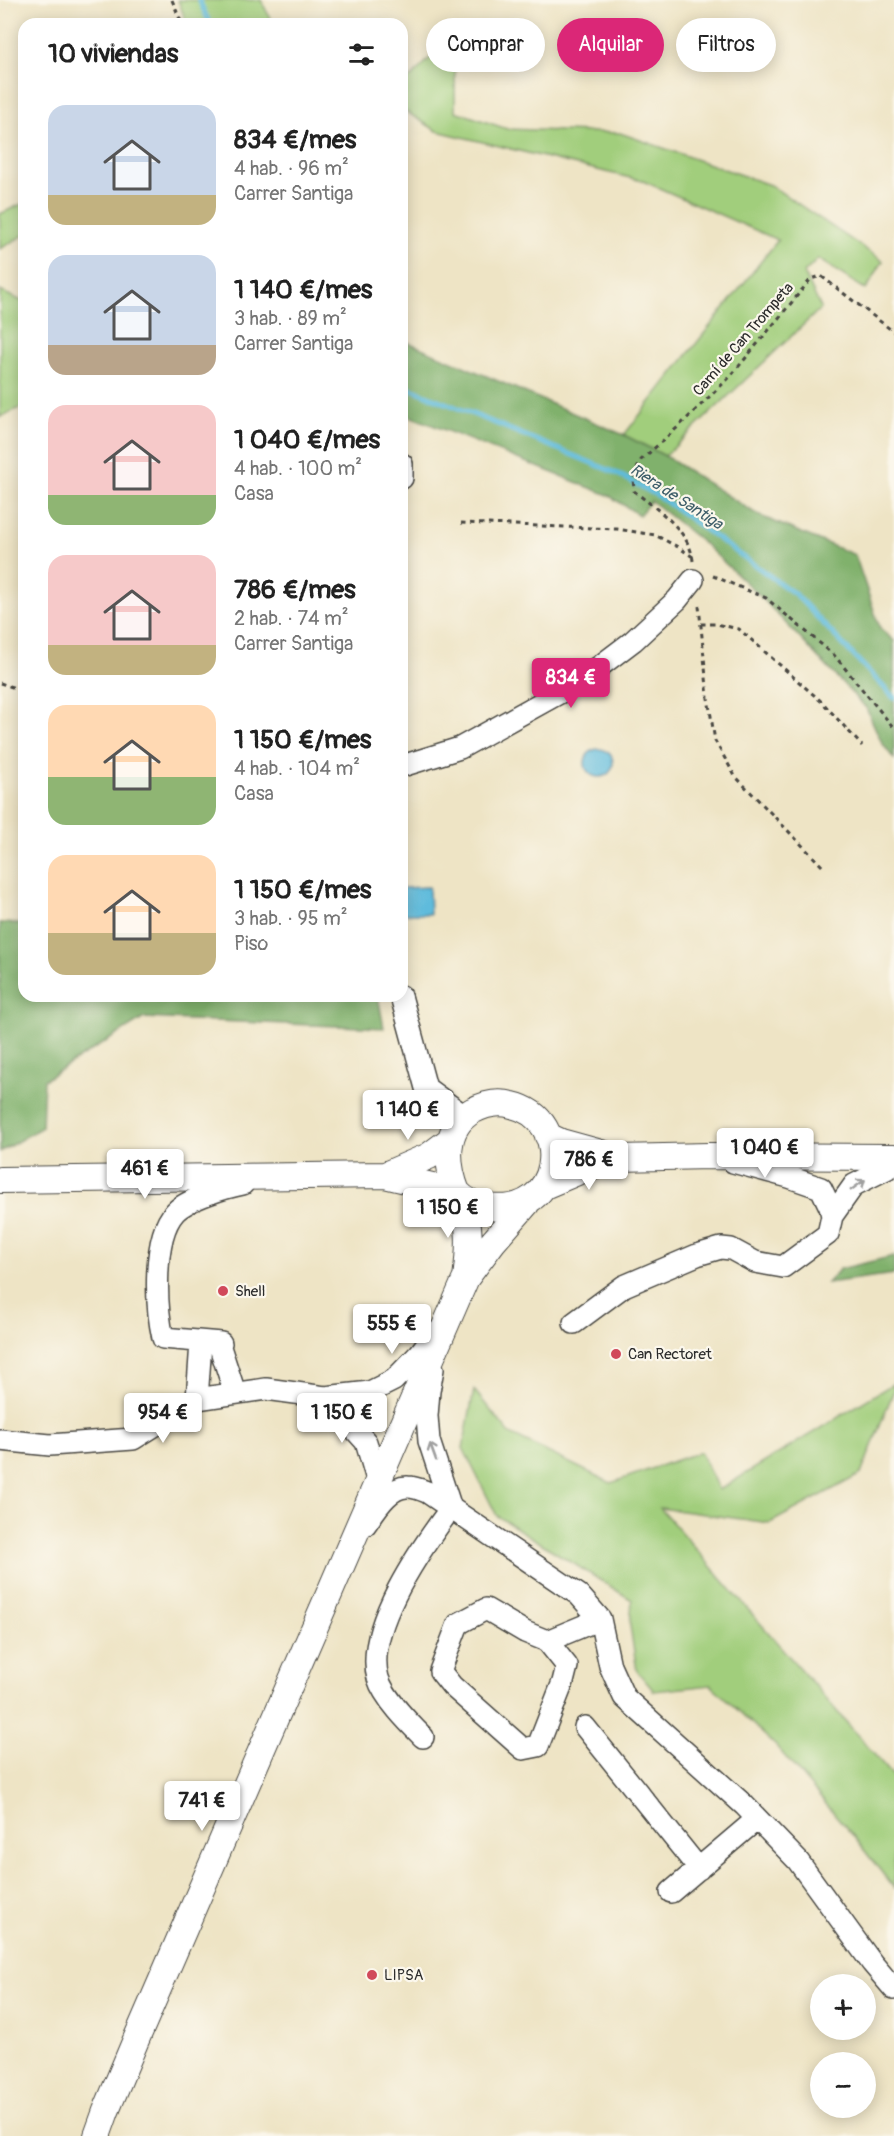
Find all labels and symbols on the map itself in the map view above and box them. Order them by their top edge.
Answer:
street label: Camí de Can Trompeta [689,279,798,400]
water label: Riera de Santiga [627,460,728,535]
pin: 834 € [529,658,613,709]
pin: 1 140 € [353,1090,463,1141]
pin: 1 040 € [710,1128,820,1179]
pin: 786 € [547,1140,631,1191]
pin: 461 € [103,1149,187,1200]
one-way arrow [849,1179,865,1191]
pin: 1 150 € [393,1188,503,1239]
place label: Shell [235,1282,265,1301]
marker: Shell [216,1284,230,1298]
pin: 555 € [350,1304,434,1355]
place label: Can Rectoret [628,1345,713,1364]
marker: Can Rectoret [609,1347,623,1361]
pin: 954 € [121,1393,205,1444]
pin: 1 150 € [287,1393,397,1444]
one-way arrow [427,1443,438,1462]
pin: 741 € [160,1781,244,1832]
place label: LIPSA [384,1966,424,1985]
marker: LIPSA [365,1968,379,1982]

